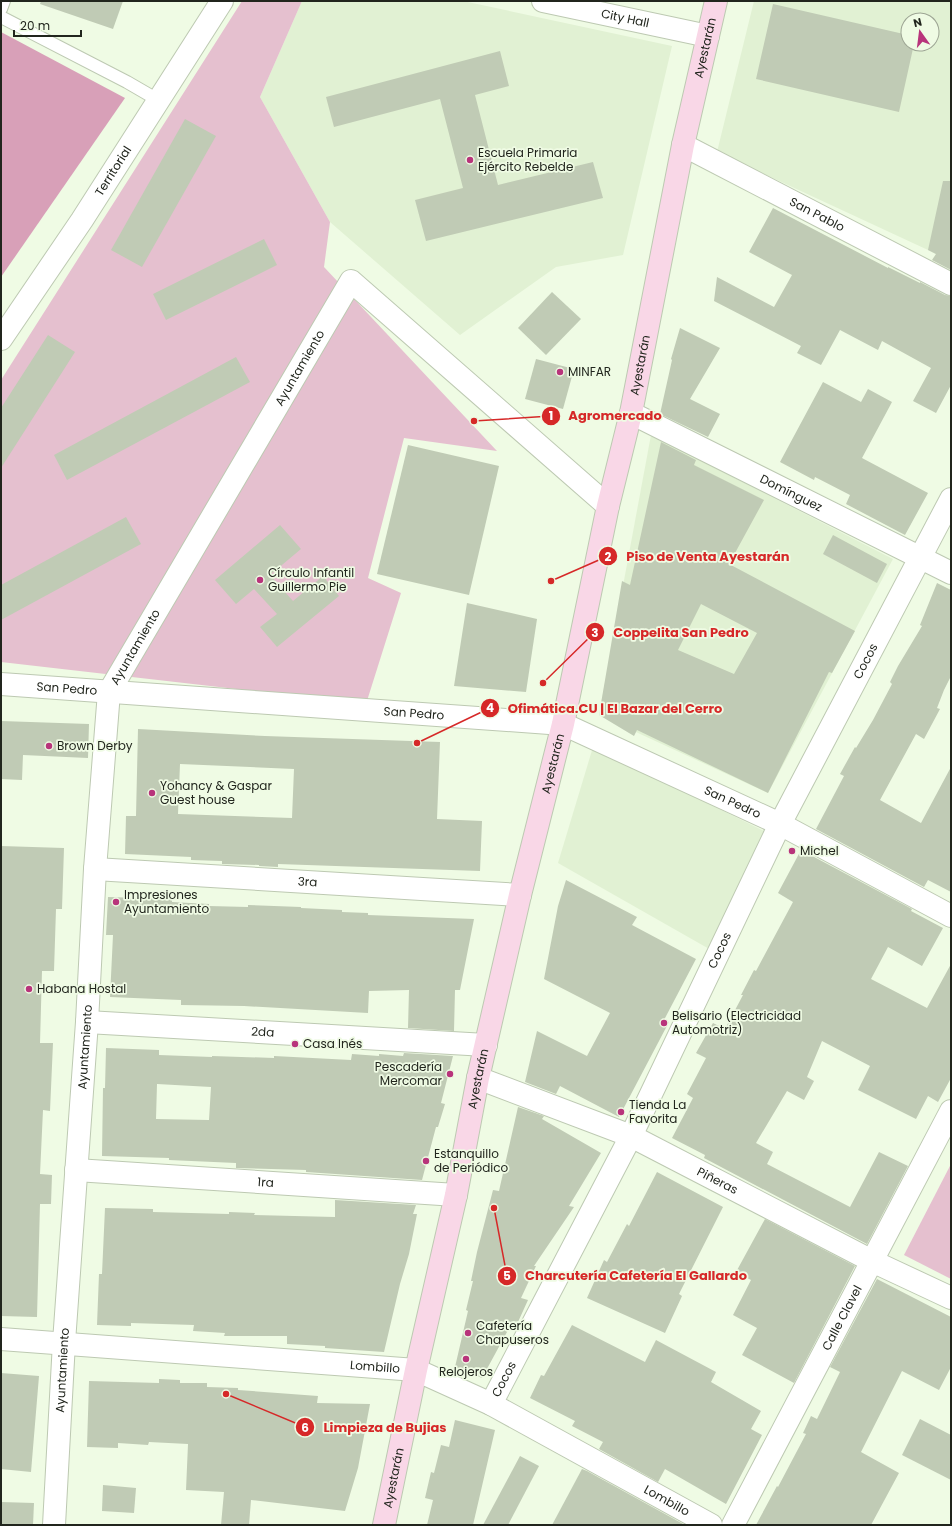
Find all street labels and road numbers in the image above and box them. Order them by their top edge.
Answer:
street label: City Hall [600,5,651,31]
street label: Ayestarán [690,16,720,80]
street label: Territorial [90,142,135,199]
street label: San Pablo [787,193,848,236]
street label: Ayuntamiento [270,326,329,409]
street label: Ayestarán [626,333,654,397]
street label: Domínguez [757,470,826,515]
street label: Ayuntamiento [106,605,164,688]
street label: Cocos [849,640,882,682]
street label: San Pedro [36,678,98,699]
street label: San Pedro [383,702,445,724]
street label: Ayestarán [537,732,568,795]
street label: San Pedro [702,781,764,822]
street label: 3ra [297,872,318,891]
street label: Cocos [703,929,735,971]
street label: Ayuntamiento [73,1004,96,1090]
street label: 2da [251,1022,275,1041]
street label: Ayestarán [463,1047,492,1110]
street label: Piñeras [694,1163,741,1198]
street label: 1ra [257,1173,274,1191]
street label: Calle Clavel [817,1282,866,1353]
street label: Ayuntamiento [51,1327,73,1413]
street label: Lombillo [349,1356,401,1377]
street label: Cocos [487,1358,520,1400]
street label: Ayestarán [379,1446,408,1510]
street label: Lombillo [641,1481,693,1520]

